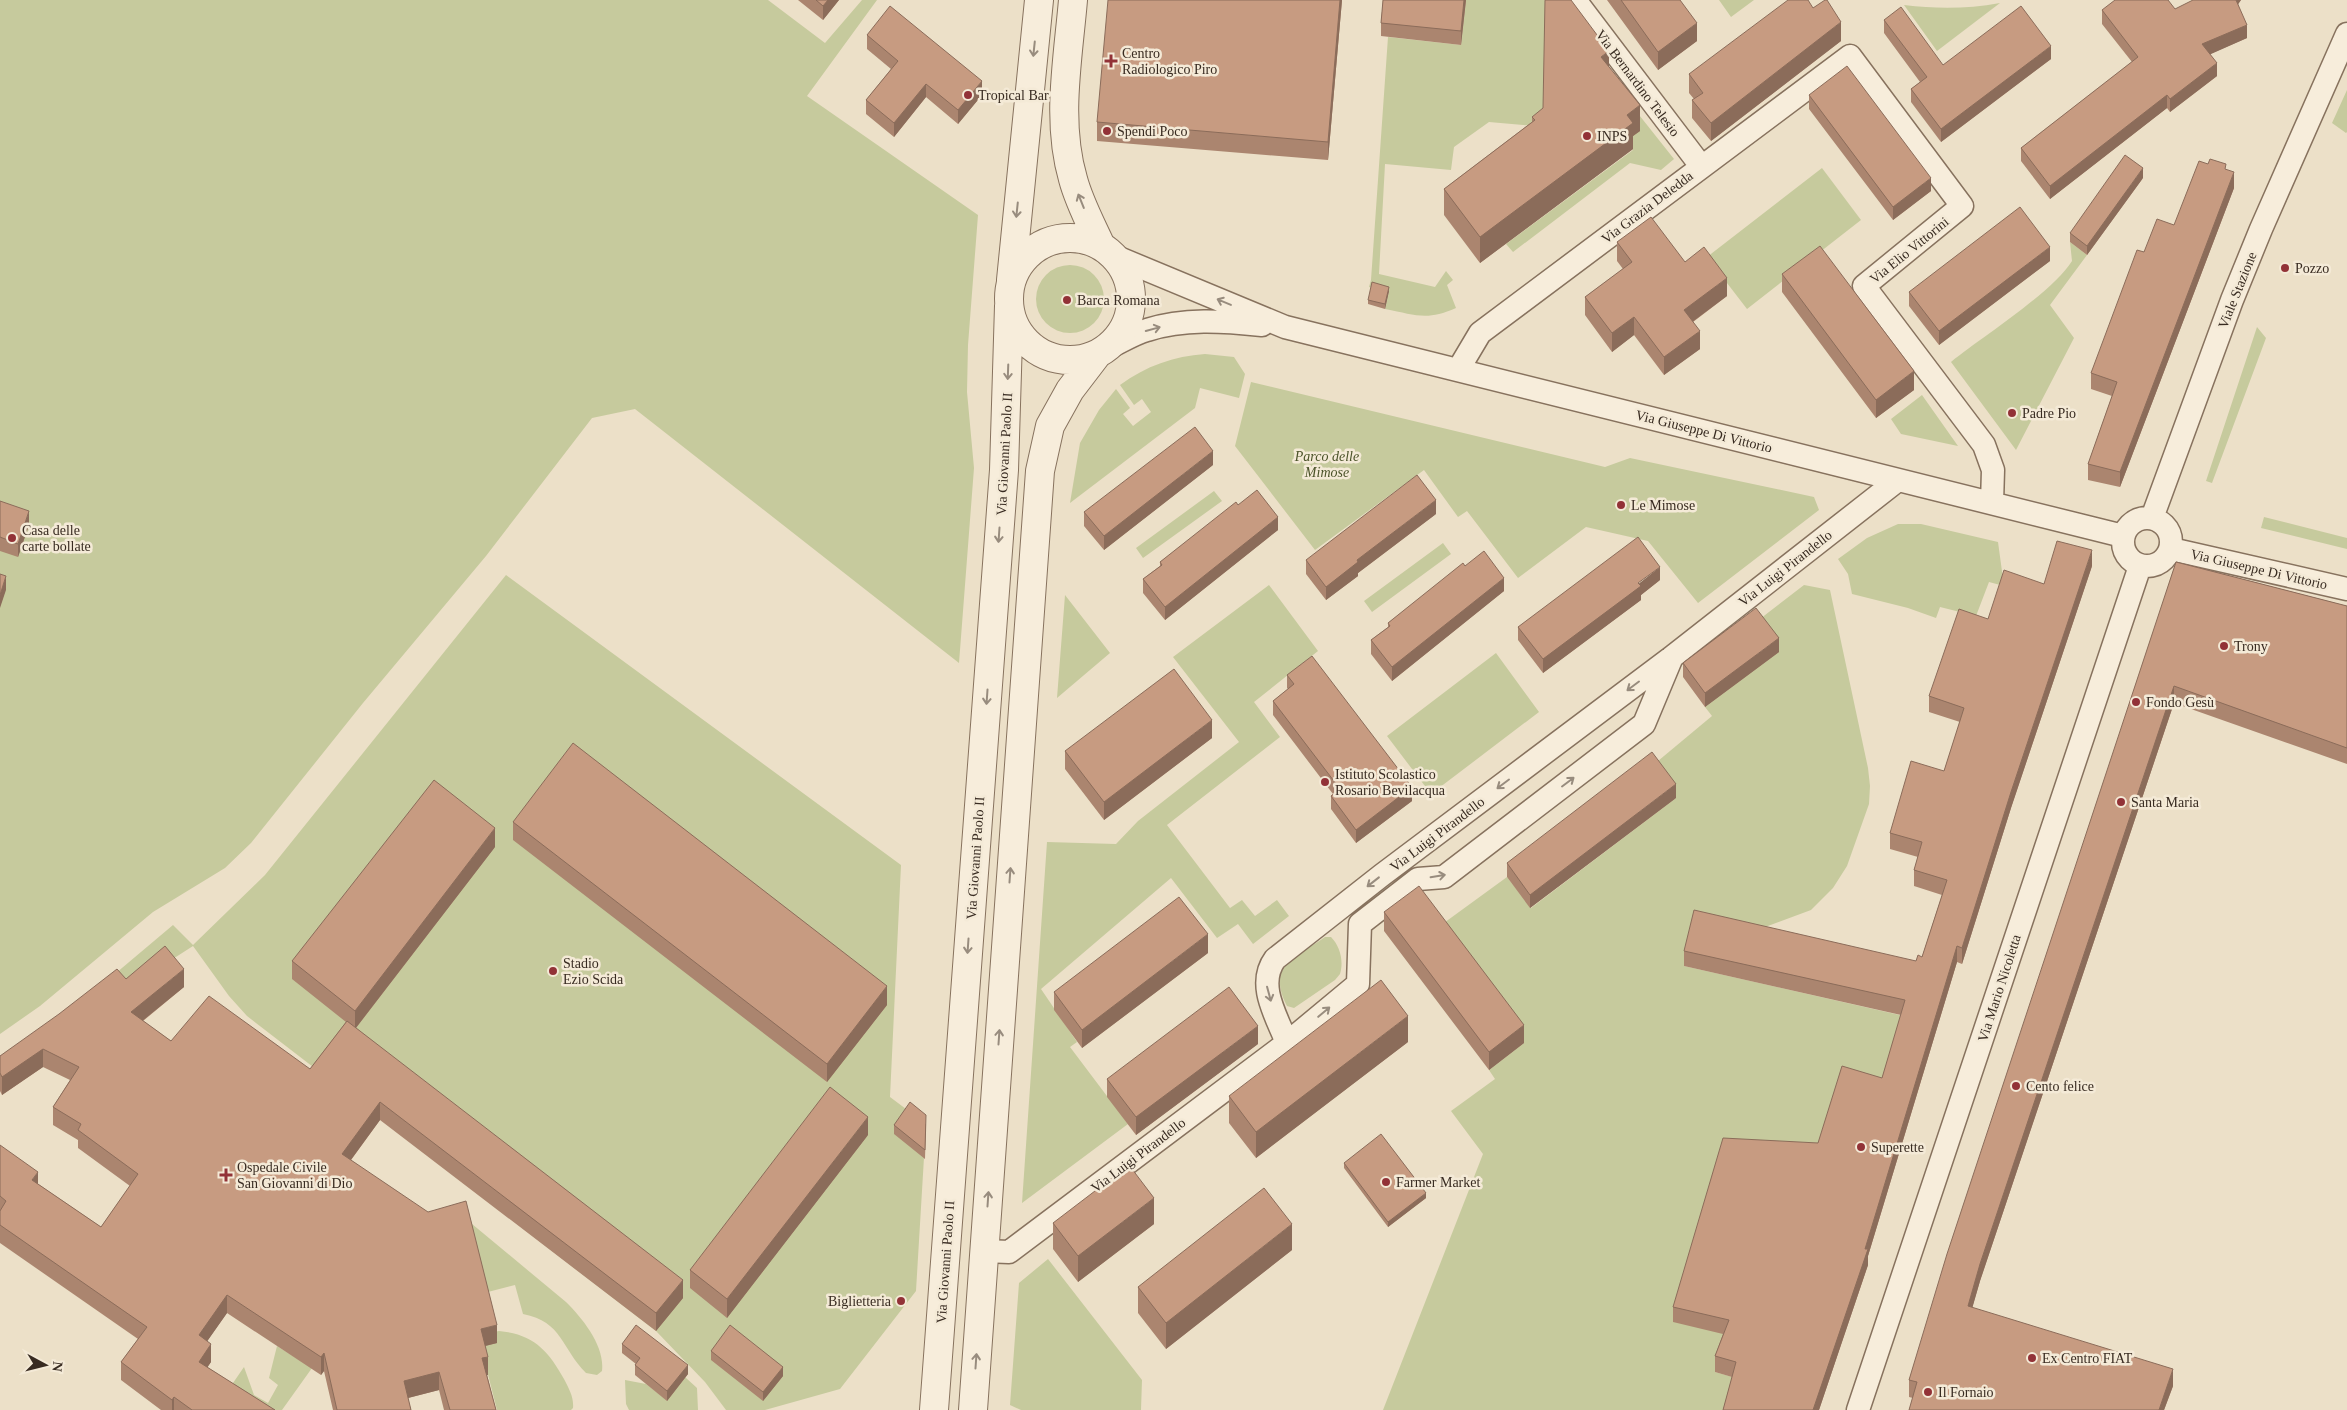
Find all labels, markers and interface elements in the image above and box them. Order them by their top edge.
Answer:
street label: Via Bernardino Telesio [1593,27,1683,139]
one-way arrow [1029,40,1039,56]
place label: Centro Radiologico Piro [1122,46,1217,77]
marker: Centro Radiologico Piro [1104,54,1118,68]
place label: Tropical Bar [978,88,1049,103]
marker: Tropical Bar [962,89,974,101]
place label: Spendi Poco [1117,124,1187,139]
marker: Spendi Poco [1101,125,1113,137]
place label: INPS [1597,129,1627,144]
marker: INPS [1581,130,1593,142]
street label: Via Grazia Deledda [1599,168,1696,247]
one-way arrow [1076,194,1086,209]
one-way arrow [1012,202,1022,218]
street label: Via Elio Vittorini [1867,214,1952,287]
street label: Viale Stazione [2215,250,2260,331]
place label: Pozzo [2295,261,2329,276]
marker: Pozzo [2279,262,2291,274]
place label: Barca Romana [1077,293,1161,308]
marker: Barca Romana [1061,294,1073,306]
one-way arrow [1217,296,1232,306]
one-way arrow [1144,324,1160,333]
one-way arrow [1003,364,1013,380]
street label: Via Giovanni Paolo II [994,392,1015,516]
place label: Padre Pio [2022,406,2076,421]
street label: Via Giuseppe Di Vittorio [1634,407,1774,456]
marker: Padre Pio [2006,407,2018,419]
park label: Parco delle Mimose [1294,449,1359,480]
place label: Le Mimose [1631,498,1695,513]
marker: Le Mimose [1615,499,1627,511]
place label: Casa delle carte bollate [22,523,91,554]
one-way arrow [994,526,1003,542]
street label: Via Luigi Pirandello [1736,527,1835,609]
marker: Casa delle carte bollate [6,532,18,544]
street label: Via Giuseppe Di Vittorio [2189,546,2329,593]
place label: Trony [2234,639,2268,654]
marker: Trony [2218,640,2230,652]
one-way arrow [1626,681,1640,691]
one-way arrow [982,688,991,704]
place label: Fondo Gesù [2146,695,2214,710]
marker: Fondo Gesù [2130,696,2142,708]
place label: Istituto Scolastico Rosario Bevilacqua [1335,767,1446,798]
marker: Istituto Scolastico Rosario Bevilacqua [1319,776,1331,788]
one-way arrow [1561,776,1574,787]
one-way arrow [1496,779,1510,789]
street label: Via Luigi Pirandello [1387,794,1487,875]
place label: Santa Maria [2131,795,2200,810]
street label: Via Giovanni Paolo II [964,796,987,920]
marker: Santa Maria [2115,796,2127,808]
one-way arrow [1005,867,1015,883]
one-way arrow [1429,871,1445,881]
one-way arrow [1367,876,1380,887]
street label: Via Mario Nicoletta [1975,932,2024,1044]
one-way arrow [964,938,973,954]
place label: Stadio Ezio Scida [563,956,624,987]
marker: Stadio Ezio Scida [547,965,559,977]
one-way arrow [1265,985,1274,1001]
one-way arrow [1318,1006,1331,1017]
one-way arrow [994,1029,1004,1045]
place label: Cento felice [2026,1079,2094,1094]
marker: Cento felice [2010,1080,2022,1092]
street label: Via Luigi Pirandello [1088,1115,1188,1196]
place label: Superette [1871,1140,1924,1155]
marker: Superette [1855,1141,1867,1153]
place label: Ospedale Civile San Giovanni di Dio [237,1160,353,1191]
marker: Ospedale Civile San Giovanni di Dio [219,1168,233,1182]
place label: Farmer Market [1396,1175,1480,1190]
marker: Farmer Market [1380,1176,1392,1188]
one-way arrow [983,1192,993,1208]
street label: Via Giovanni Paolo II [934,1200,957,1324]
place label: Biglietteria [828,1294,892,1309]
marker: Biglietteria [895,1295,907,1307]
north arrow [20,1340,70,1390]
place label: Ex Centro FIAT [2042,1351,2133,1366]
marker: Ex Centro FIAT [2026,1352,2038,1364]
one-way arrow [972,1354,981,1370]
text: N [49,1361,65,1372]
place label: Il Fornaio [1938,1385,1994,1400]
marker: Il Fornaio [1922,1386,1934,1398]

